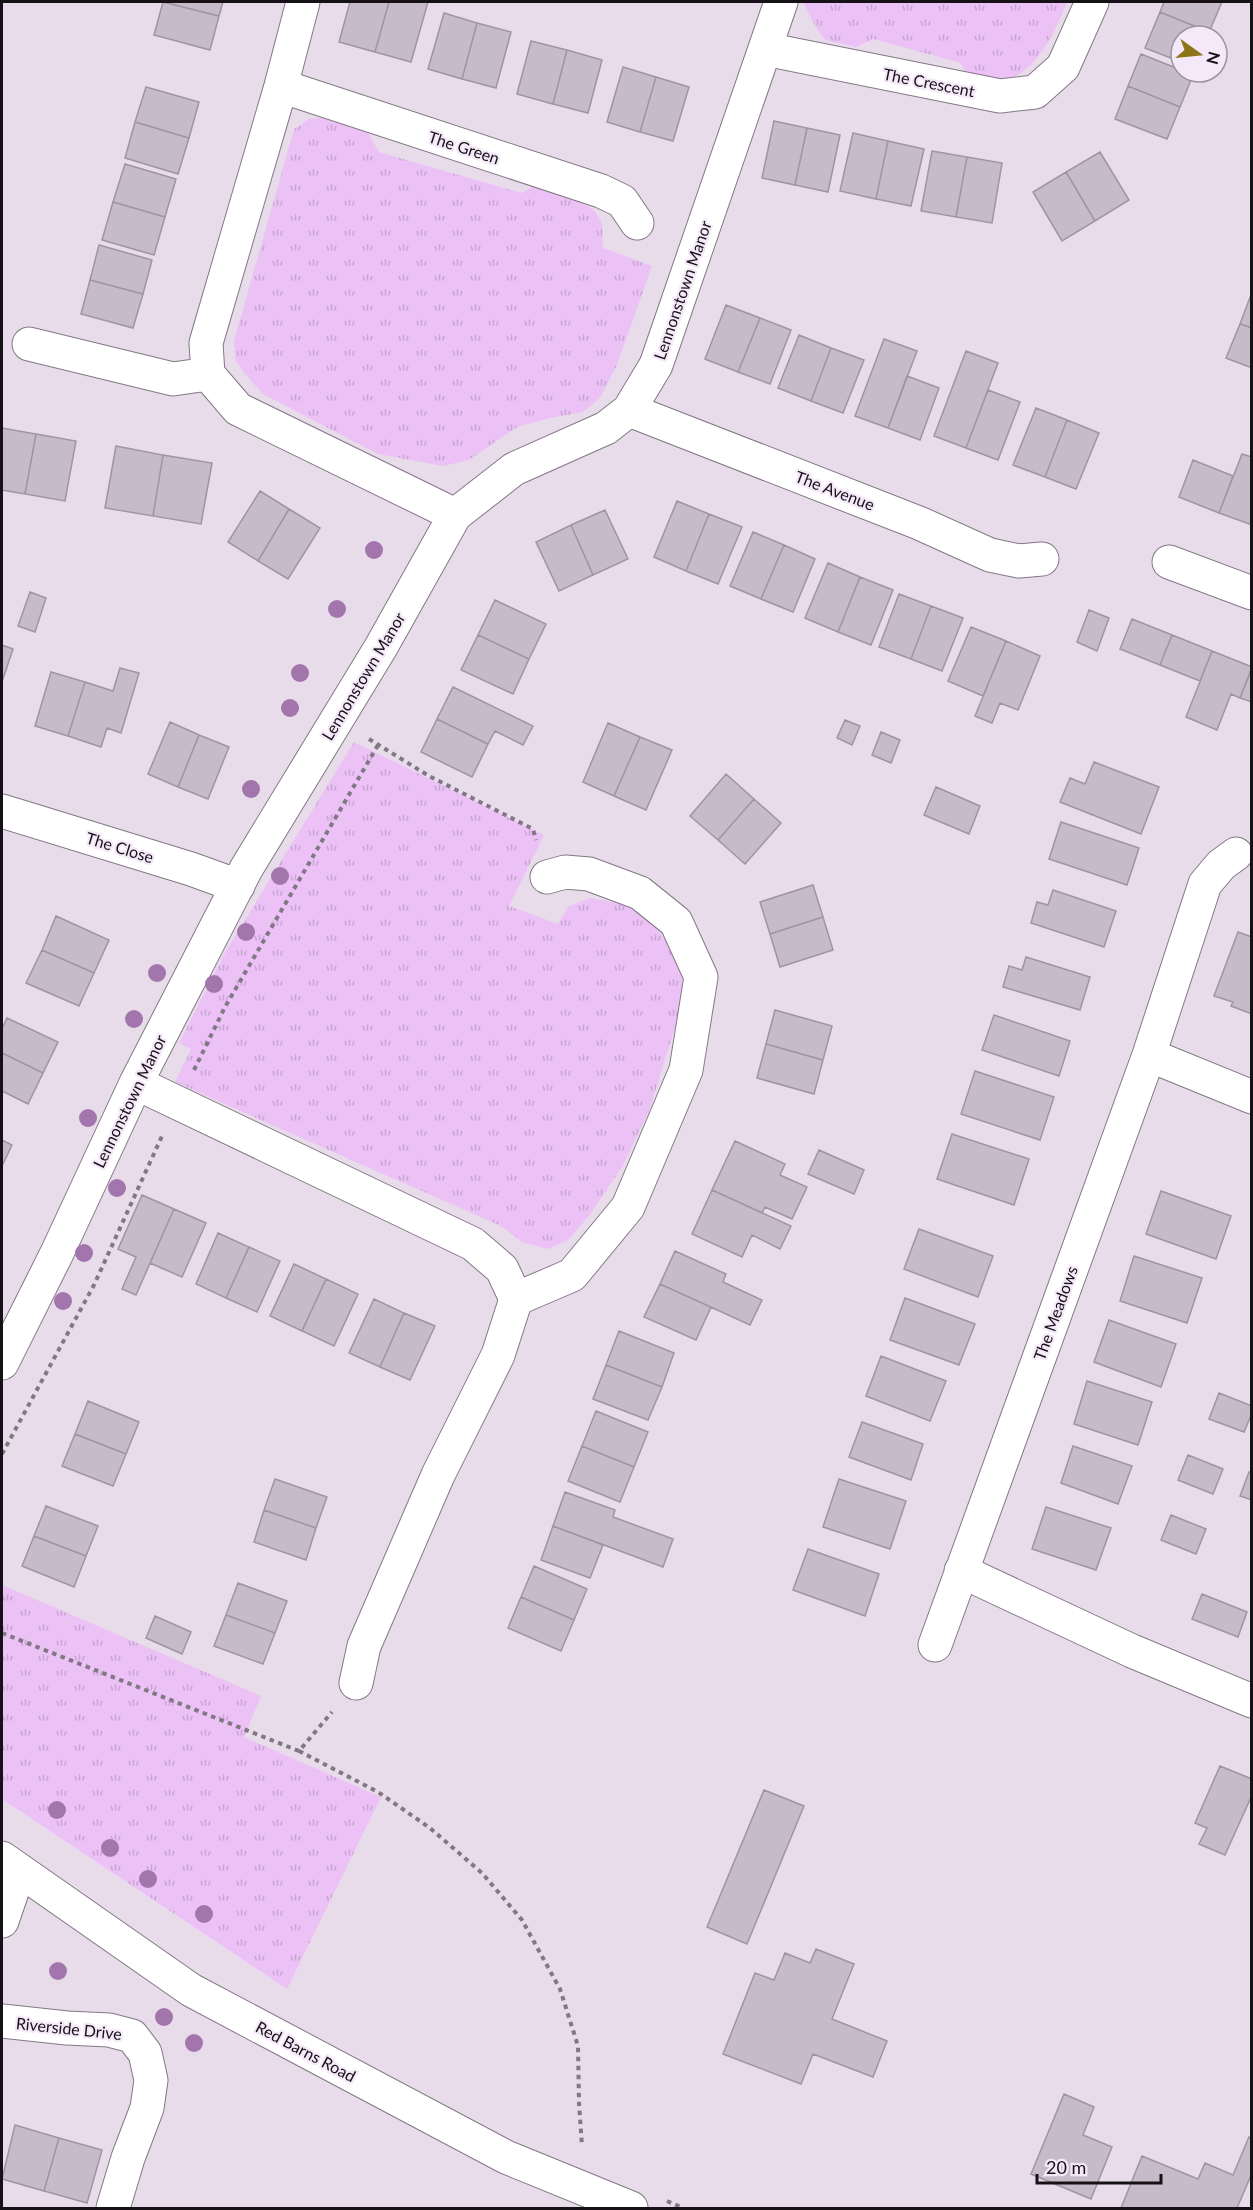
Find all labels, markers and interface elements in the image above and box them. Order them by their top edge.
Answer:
north arrow [1169,24,1229,84]
text: N [1203,50,1225,66]
street label: The Crescent [882,64,977,100]
street label: The Green [426,127,502,167]
street label: Lennonstown Manor [649,218,715,362]
street label: The Avenue [793,466,877,514]
street label: Lennonstown Manor [317,609,409,743]
street label: The Close [84,828,156,866]
street label: Lennonstown Manor [89,1031,170,1171]
street label: The Meadows [1029,1263,1081,1363]
street label: Riverside Drive [15,2013,123,2043]
street label: Red Barns Road [253,2017,359,2085]
scale bar [1037,2147,1162,2185]
text: 20 m [1046,2156,1086,2178]

